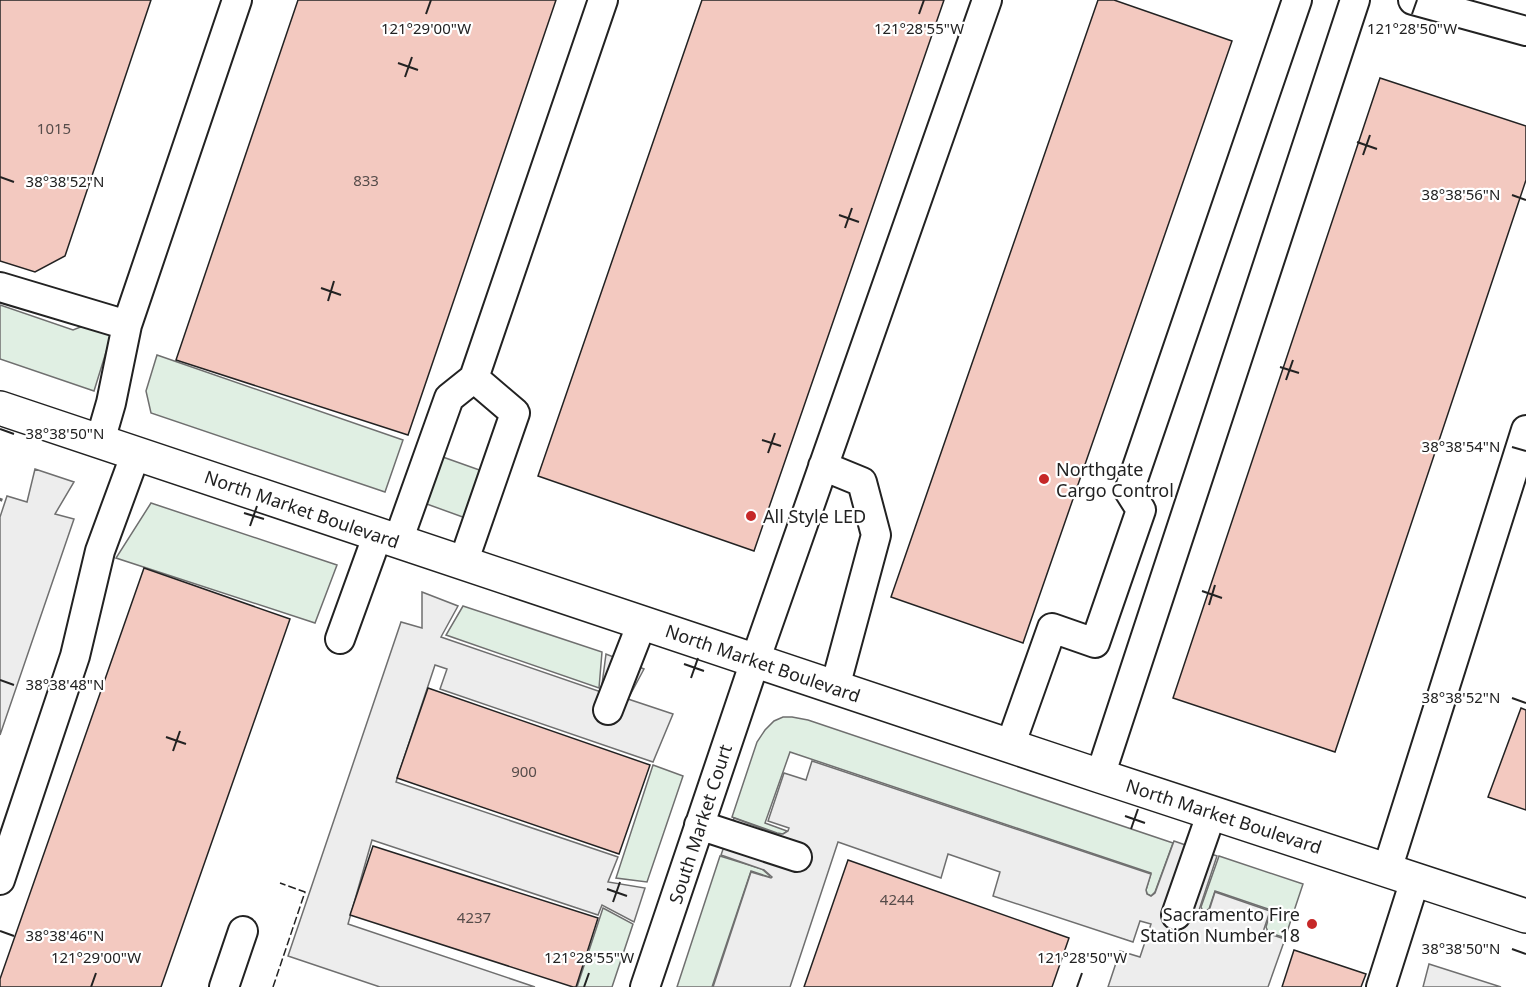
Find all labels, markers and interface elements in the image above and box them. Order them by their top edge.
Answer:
text: 121°29'00"W [381,18,471,38]
text: 121°28'55"W [874,18,964,38]
text: 121°28'50"W [1367,18,1457,38]
house number: 1015 [37,118,71,138]
house number: 833 [353,170,379,190]
text: 38°38'52"N [26,171,104,191]
text: 38°38'56"N [1422,184,1500,204]
text: 38°38'50"N [26,423,104,443]
text: 38°38'54"N [1422,436,1500,456]
place label: Northgate Cargo Control [1056,457,1174,502]
street label: North Market Boulevard [201,464,403,554]
marker: Northgate Cargo Control [1037,472,1051,486]
place label: All Style LED [763,504,866,528]
marker: All Style LED [744,509,758,523]
street label: North Market Boulevard [662,618,864,708]
text: 38°38'48"N [26,674,104,694]
text: 38°38'52"N [1422,687,1500,707]
street label: South Market Court [663,741,737,907]
house number: 900 [511,761,537,781]
street label: North Market Boulevard [1123,773,1325,859]
house number: 4244 [880,889,915,909]
place label: Sacramento Fire Station Number 18 [1140,902,1300,947]
house number: 4237 [457,907,491,927]
marker: Sacramento Fire Station Number 18 [1305,917,1319,931]
text: 38°38'46"N [26,925,104,945]
text: 38°38'50"N [1422,938,1500,958]
text: 121°29'00"W [51,947,141,967]
text: 121°28'55"W [544,947,634,967]
text: 121°28'50"W [1037,947,1127,967]

